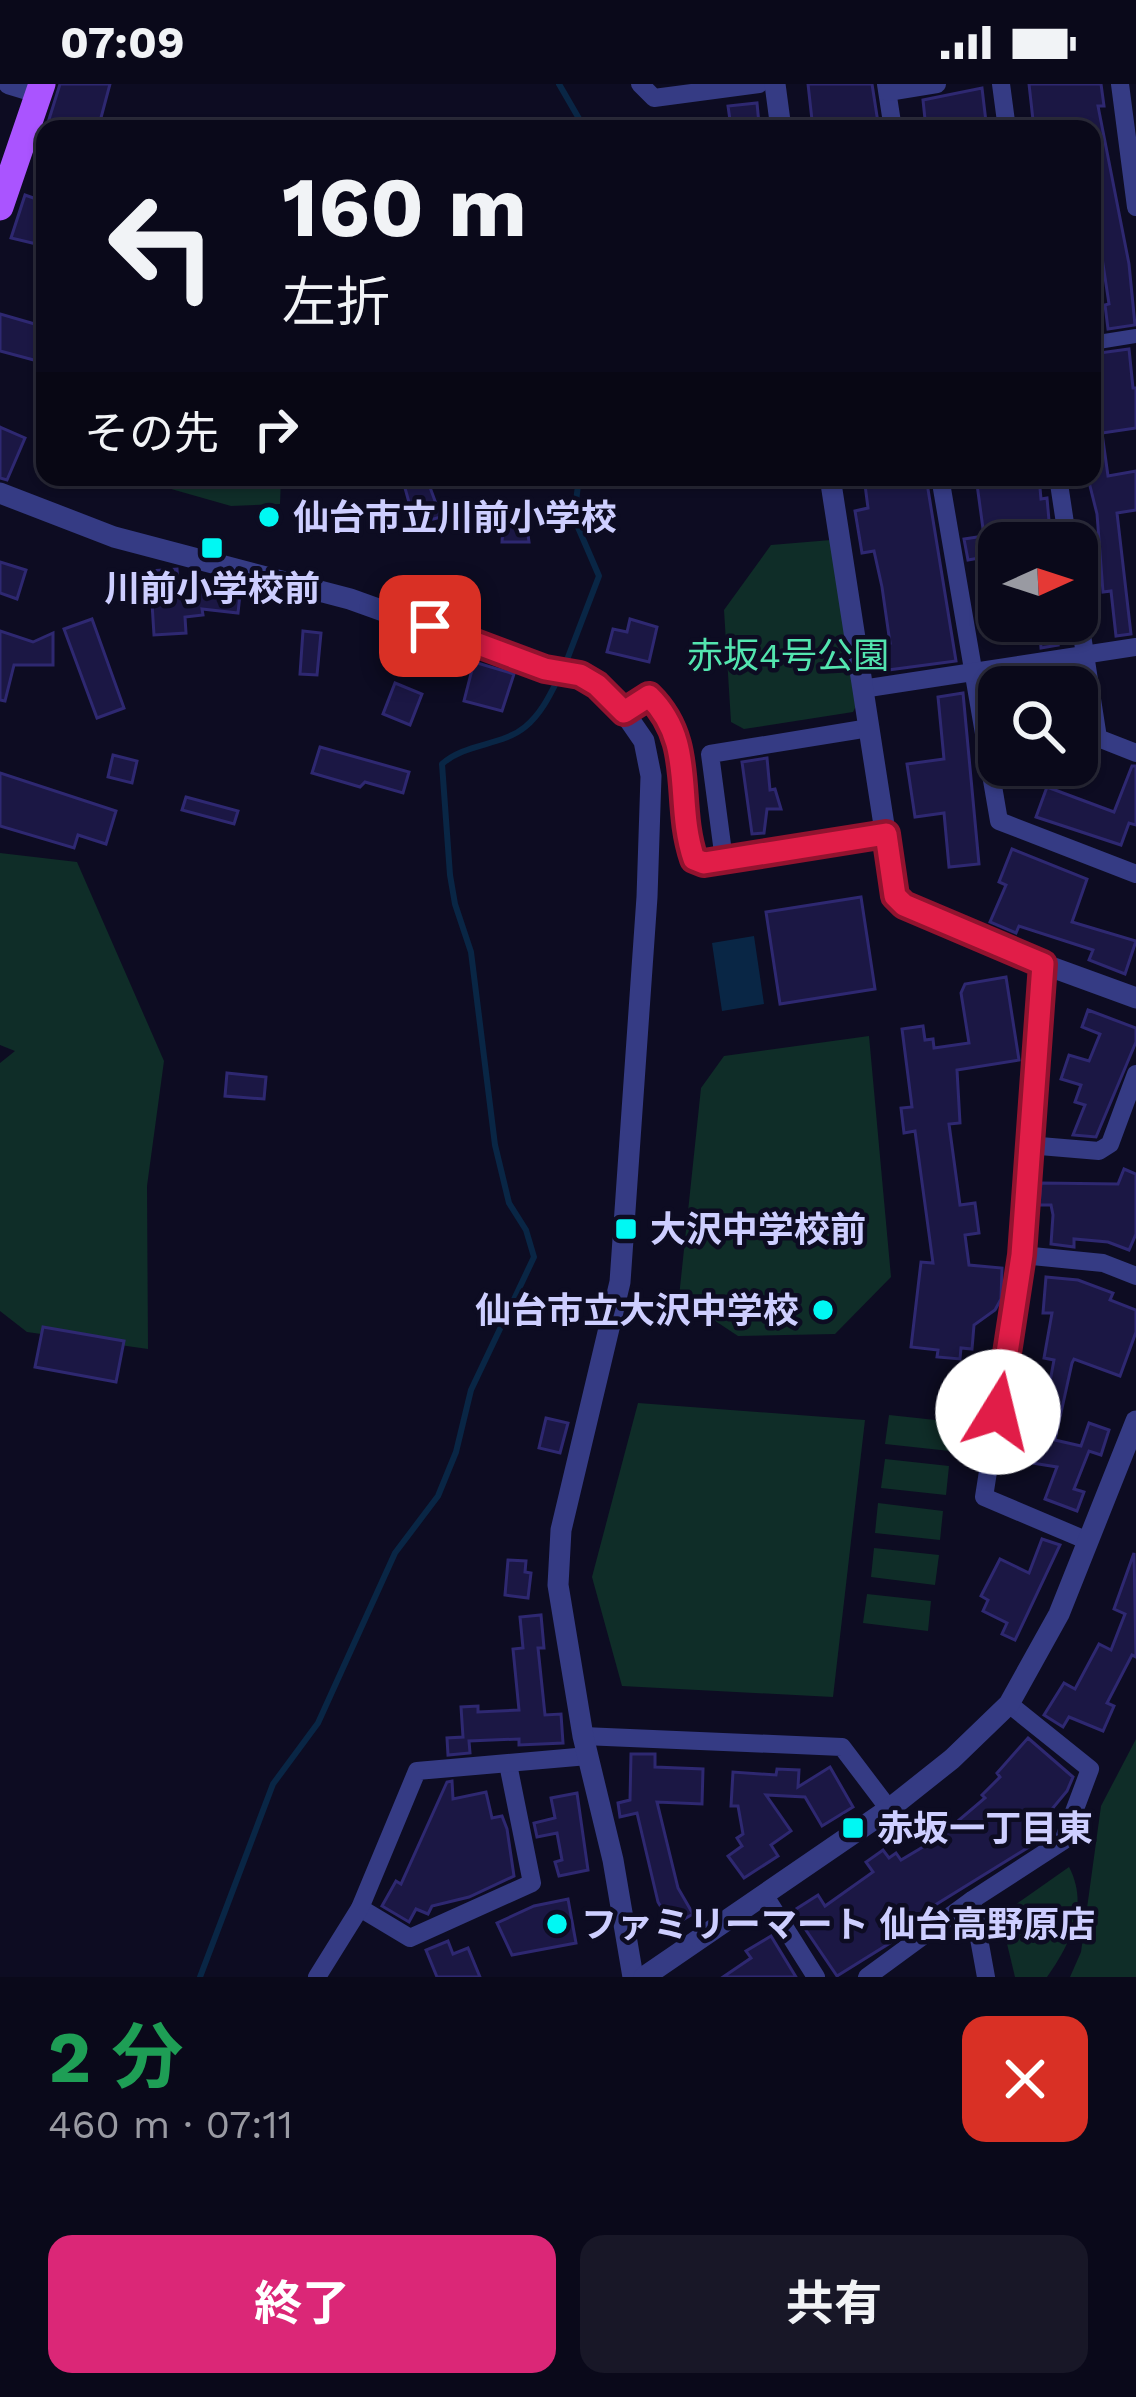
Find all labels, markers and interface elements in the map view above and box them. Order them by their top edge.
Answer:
text: 07:09 [60,16,185,69]
text: 160 m [282,158,527,256]
icon: left [84,168,240,324]
text: 左折 [282,271,390,334]
icon: right [243,396,309,462]
text: その先 [84,407,219,460]
place label: 仙台市立川前小学校 [293,497,617,539]
marker: 仙台市立川前小学校 [256,504,282,530]
north arrow [978,522,1098,642]
map controls [978,522,1098,786]
marker: 川前小学校前 [199,535,225,561]
place label: 川前小学校前 [104,568,320,610]
pin [379,575,481,677]
icon: arrive [397,593,463,659]
park label: 赤坂4号公園 [687,635,889,677]
button: search [978,666,1098,786]
place label: 大沢中学校前 [650,1209,866,1251]
marker: 大沢中学校前 [613,1216,639,1242]
place label: 仙台市立大沢中学校 [475,1290,799,1332]
marker: 仙台市立大沢中学校 [810,1297,836,1323]
position arrow [935,1349,1061,1475]
place label: 赤坂一丁目東 [877,1808,1093,1850]
marker: 赤坂一丁目東 [840,1815,866,1841]
place label: ファミリーマート 仙台高野原店 [581,1904,1095,1946]
marker: ファミリーマート 仙台高野原店 [544,1911,570,1937]
text: 2 分 [48,2015,184,2099]
button: close [962,2016,1088,2142]
text: 460 m · 07:11 [48,2102,293,2147]
button: 終了 [48,2235,556,2373]
button: 共有 [580,2235,1088,2373]

